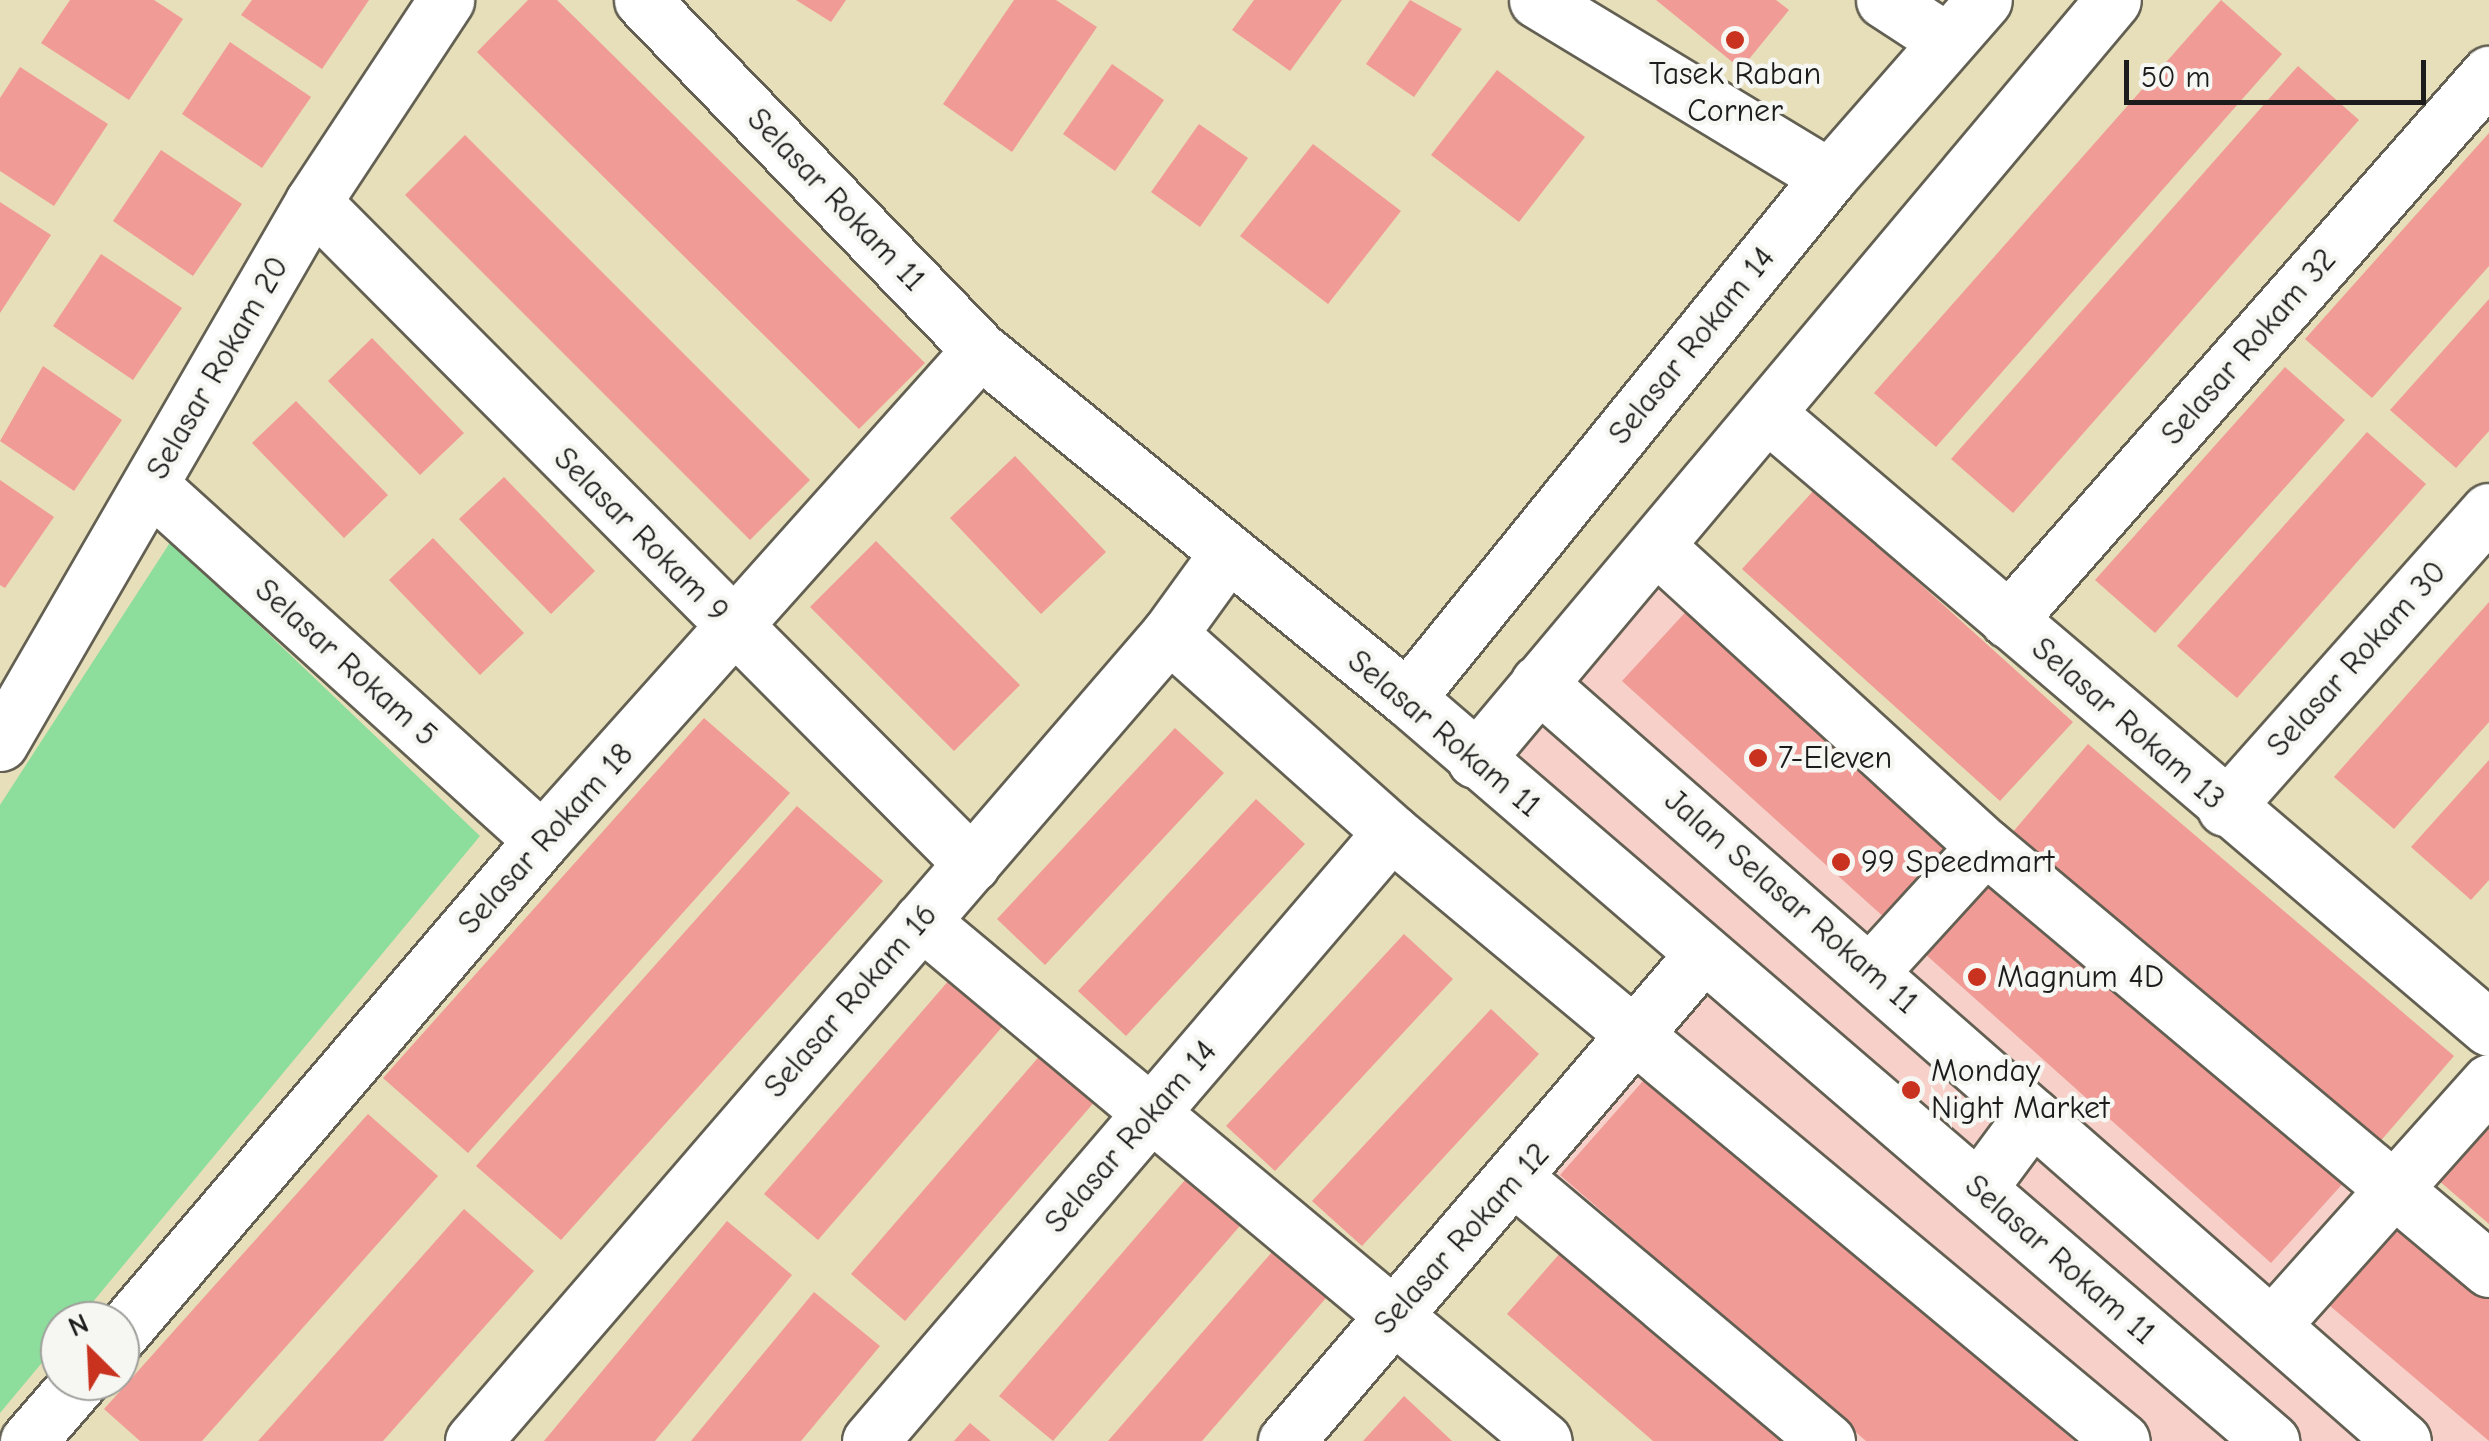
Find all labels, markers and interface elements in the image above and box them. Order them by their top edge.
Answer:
marker: Tasek Raban Corner [1724,29,1746,51]
scale bar [2129,40,2432,102]
place label: Tasek Raban Corner [1649,56,1821,131]
text: 50 m [2141,60,2210,95]
street label: Selasar Rokam 11 [739,100,933,300]
street label: Selasar Rokam 14 [1601,240,1783,452]
street label: Selasar Rokam 32 [2153,241,2345,453]
street label: Selasar Rokam 20 [139,250,297,486]
street label: Selasar Rokam 9 [546,440,736,630]
street label: Selasar Rokam 30 [2259,553,2455,765]
street label: Selasar Rokam 5 [247,571,445,755]
street label: Selasar Rokam 13 [2024,630,2232,818]
street label: Selasar Rokam 11 [1340,642,1548,826]
street label: Selasar Rokam 18 [450,736,642,942]
place label: 7-Eleven [1778,739,1892,777]
marker: 7-Eleven [1747,747,1769,769]
street label: Jalan Selasar Rokam 11 [1657,782,1925,1022]
place label: 99 Speedmart [1861,843,2054,881]
marker: 99 Speedmart [1830,851,1852,873]
street label: Selasar Rokam 16 [756,896,946,1106]
place label: Magnum 4D [1997,958,2164,996]
marker: Magnum 4D [1966,966,1988,988]
street label: Selasar Rokam 14 [1037,1033,1225,1241]
place label: Monday Night Market [1931,1053,2109,1128]
marker: Monday Night Market [1900,1079,1922,1101]
street label: Selasar Rokam 12 [1366,1136,1558,1342]
street label: Selasar Rokam 11 [1957,1167,2163,1353]
north arrow [40,1301,140,1401]
text: N [64,1307,93,1344]

